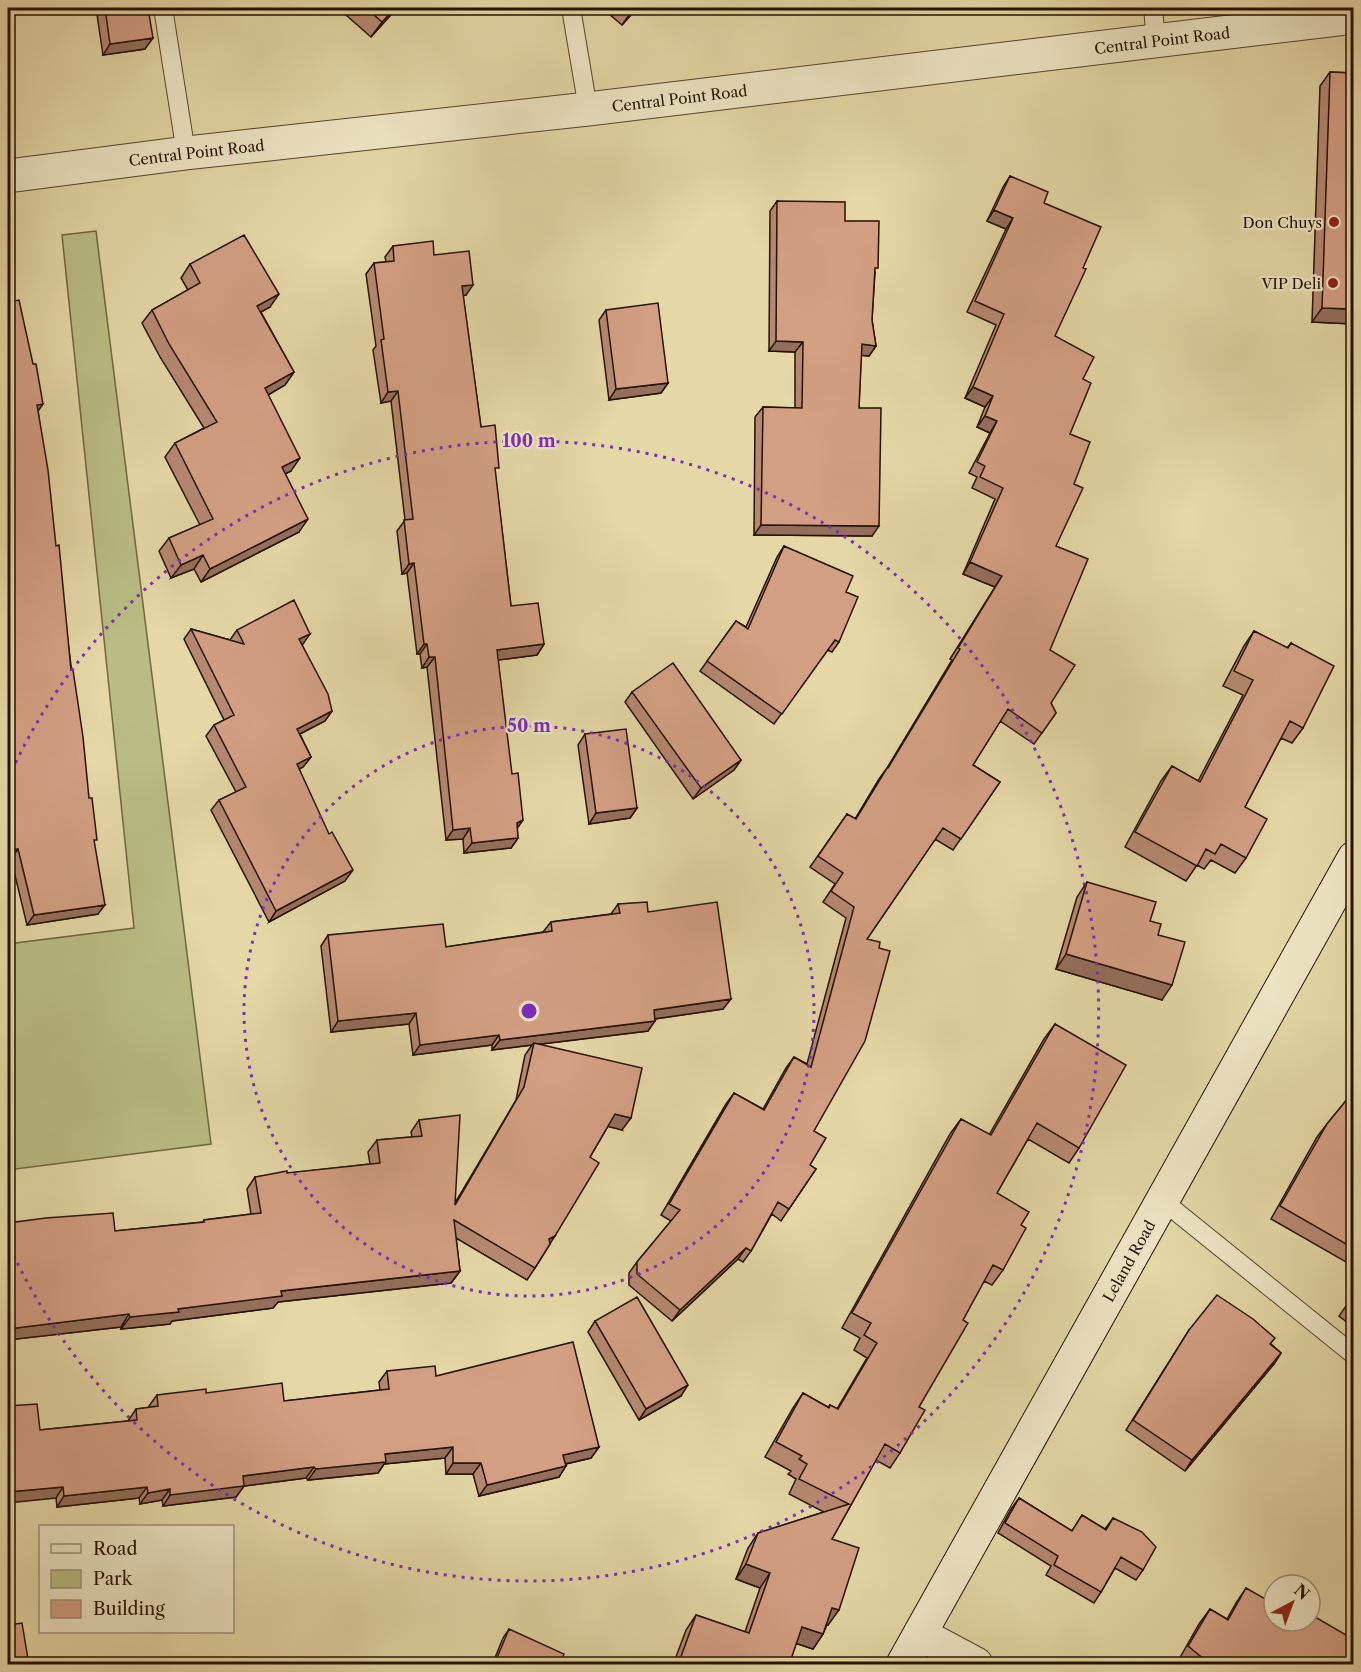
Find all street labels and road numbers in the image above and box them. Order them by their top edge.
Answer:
street label: Central Point Road [1093,22,1231,58]
street label: Central Point Road [611,80,748,116]
street label: Central Point Road [128,135,265,170]
street label: Leland Road [1098,1217,1159,1305]

